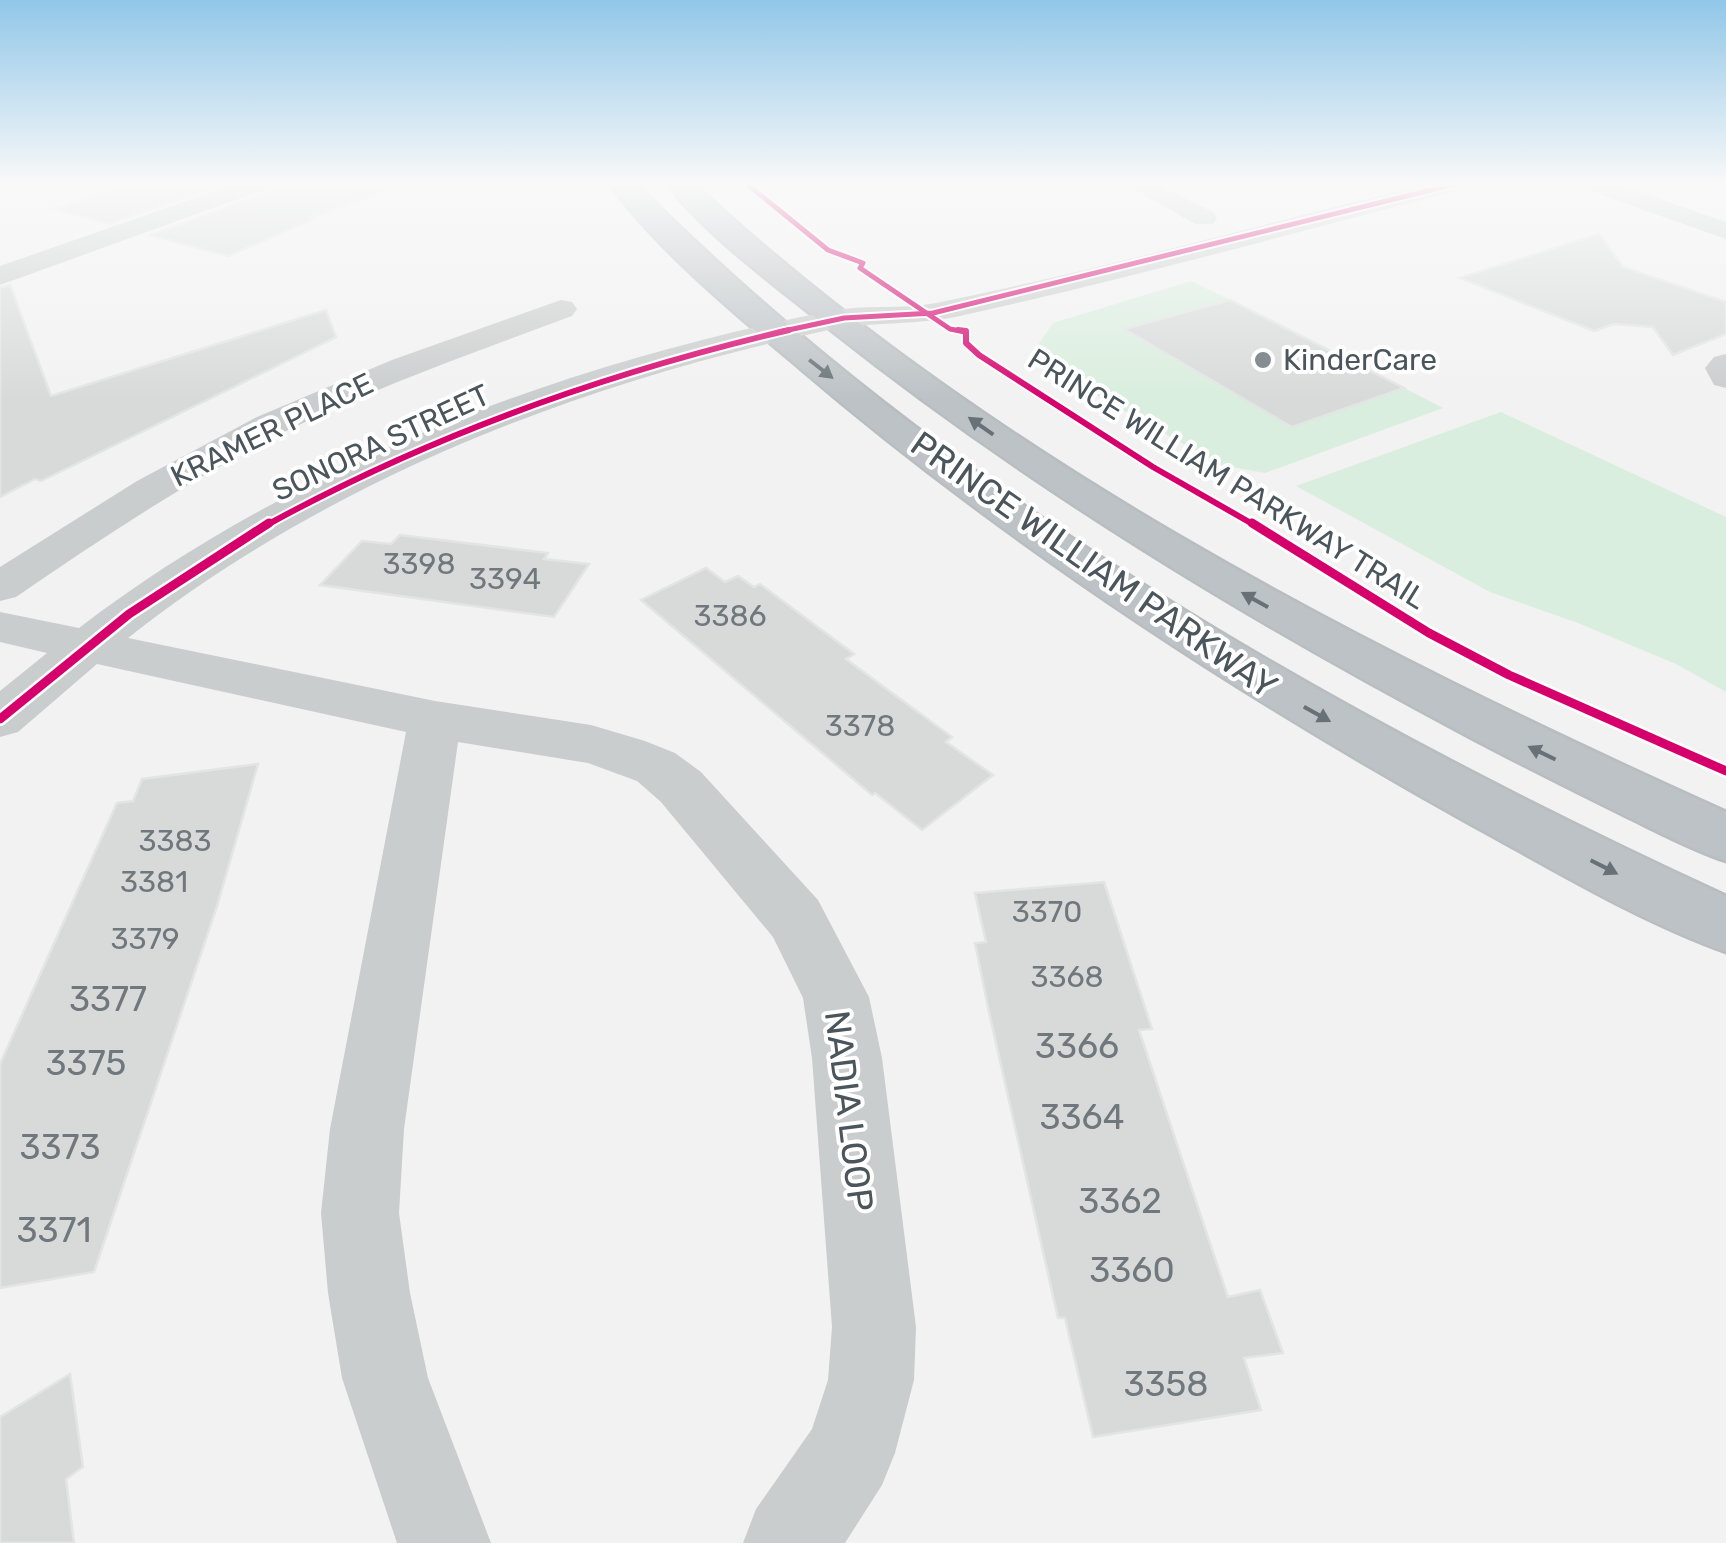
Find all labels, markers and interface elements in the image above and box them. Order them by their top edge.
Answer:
street label: PRINCE WILLIAM PARKWAY TRAIL [1020,341,1434,617]
place label: KinderCare [1283,342,1437,378]
marker: KinderCare [1252,349,1274,371]
one-way arrow [809,358,834,379]
street label: KRAMER PLACE [165,365,379,495]
street label: SONORA STREET [267,377,495,509]
one-way arrow [968,417,995,436]
street label: PRINCE WILLIAM PARKWAY [903,422,1285,708]
house number: 3398 [383,546,455,582]
house number: 3394 [469,561,541,597]
one-way arrow [1241,592,1270,609]
house number: 3386 [693,598,767,634]
one-way arrow [1303,705,1331,723]
house number: 3378 [825,708,895,744]
one-way arrow [1527,744,1556,761]
house number: 3383 [138,823,212,859]
one-way arrow [1590,858,1619,875]
house number: 3381 [120,864,188,900]
house number: 3370 [1012,894,1082,930]
house number: 3379 [110,921,180,957]
house number: 3368 [1030,959,1104,995]
house number: 3377 [69,978,147,1020]
street label: NADIA LOOP [816,1008,882,1214]
house number: 3366 [1035,1025,1119,1067]
house number: 3375 [46,1042,126,1084]
house number: 3364 [1040,1096,1124,1138]
house number: 3373 [19,1126,101,1168]
house number: 3362 [1078,1180,1162,1222]
house number: 3371 [16,1209,92,1251]
house number: 3360 [1089,1249,1175,1291]
house number: 3358 [1123,1363,1209,1405]

